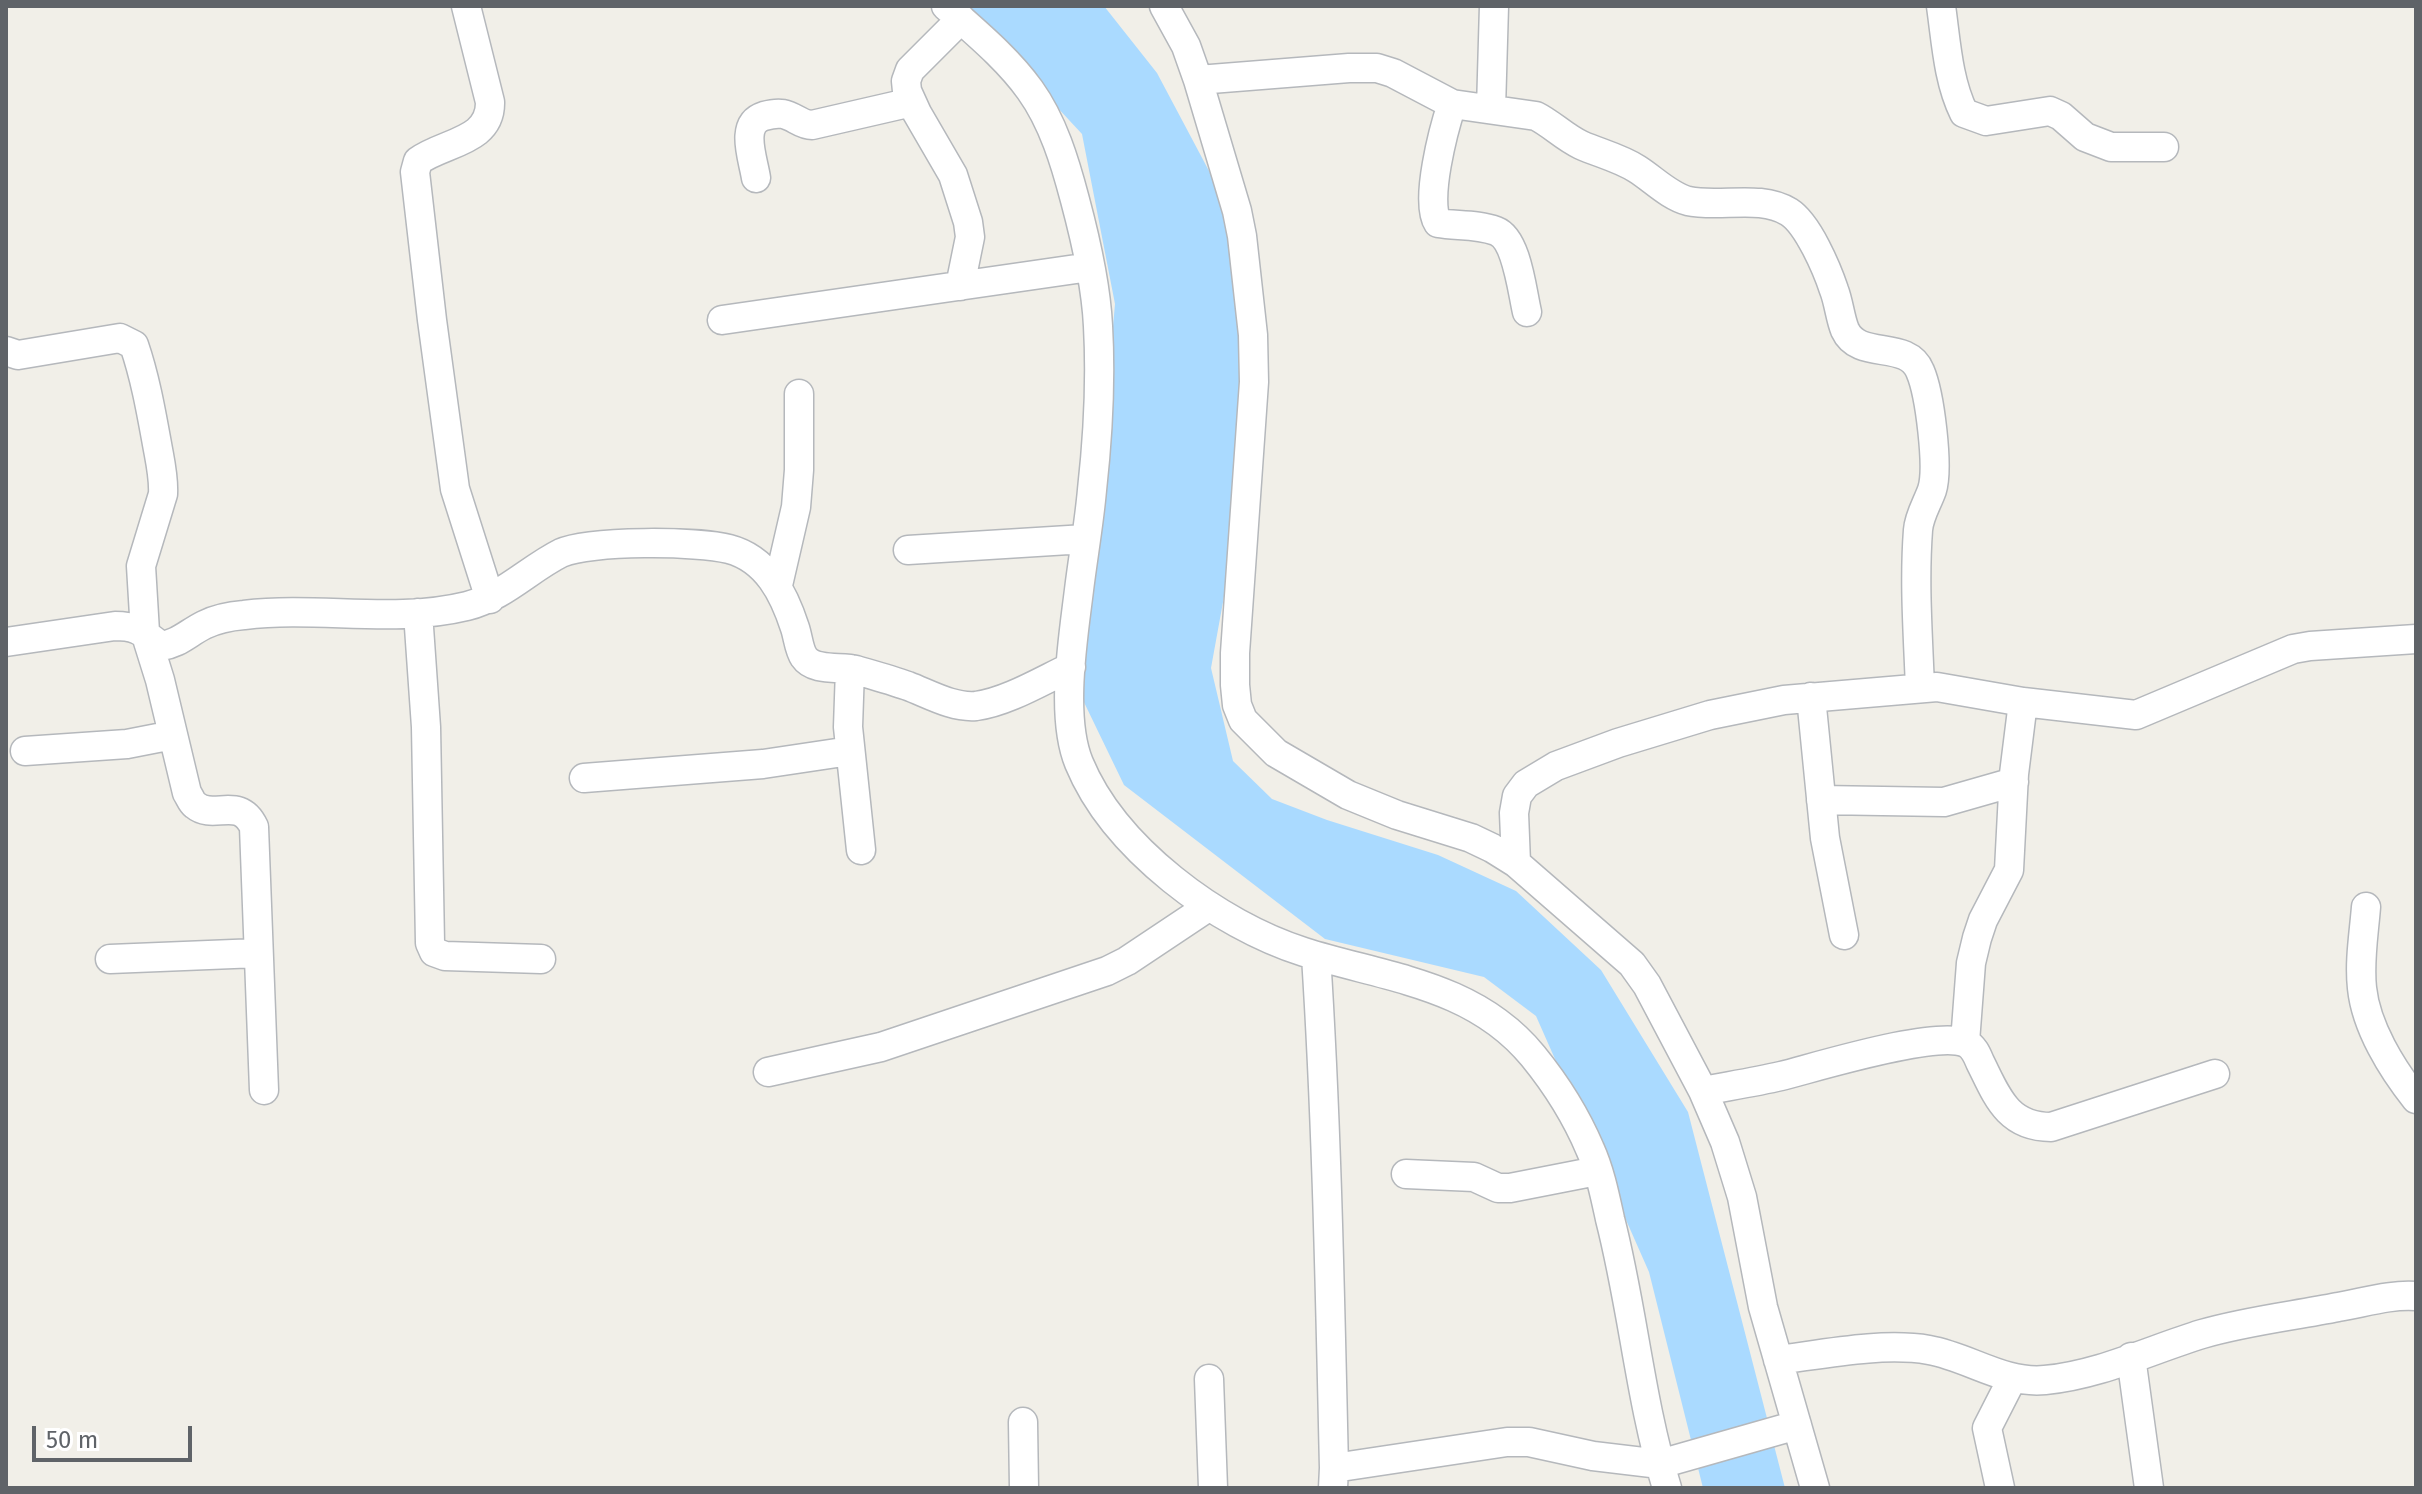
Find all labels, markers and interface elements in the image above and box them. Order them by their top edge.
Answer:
scale bar [36,1410,196,1460]
text: 50 m [46,1426,98,1454]

